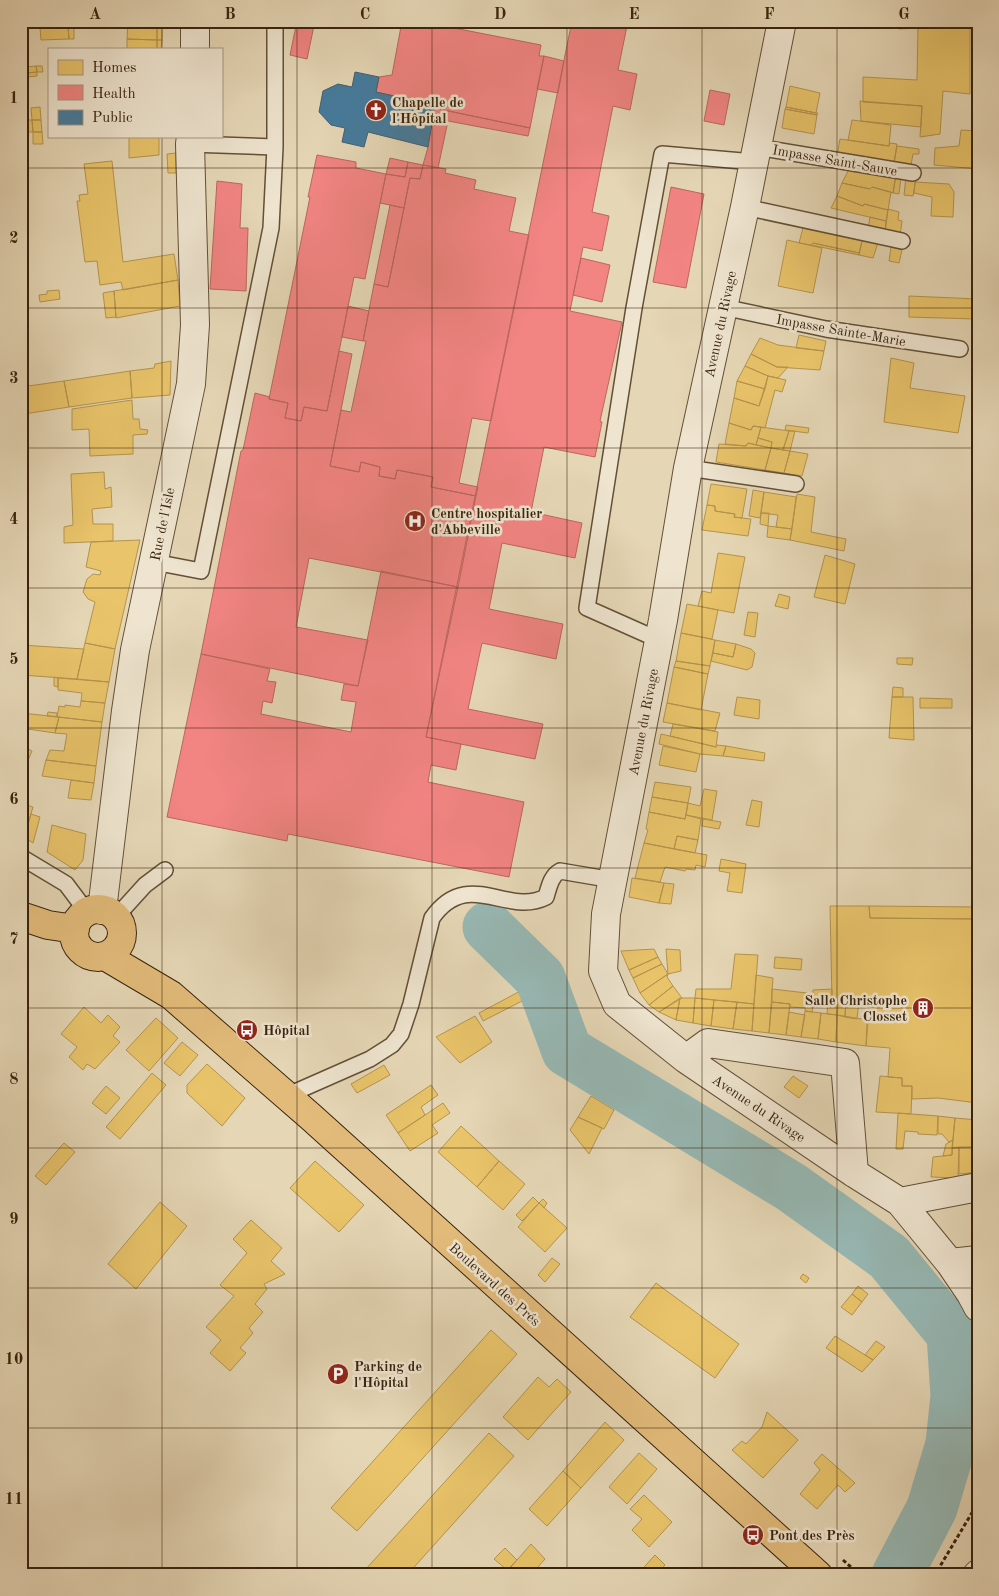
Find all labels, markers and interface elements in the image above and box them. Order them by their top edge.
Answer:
text: A [89,7,101,23]
text: B [224,7,236,23]
text: C [360,7,370,23]
text: D [494,7,506,23]
text: E [628,7,640,23]
text: F [764,7,775,23]
text: G [898,7,910,23]
legend [48,48,222,138]
text: Homes [92,61,137,76]
text: Health [92,87,136,102]
text: 1 [9,91,19,107]
place label: Chapelle de l'Hôpital [392,96,464,126]
church icon: Chapelle de l'Hôpital [364,98,388,122]
text: Public [92,111,133,126]
street label: Impasse Saint-Sauve [771,143,898,179]
text: 2 [9,231,19,247]
street label: Avenue du Rivage [703,270,739,379]
street label: Impasse Sainte-Marie [775,313,907,349]
text: 3 [9,371,19,387]
street label: Rue de l'Isle [148,486,178,562]
place label: Centre hospitalier d'Abbeville [431,507,542,537]
hospital icon: Centre hospitalier d'Abbeville [403,509,427,533]
text: 4 [9,512,19,528]
text: 5 [9,652,19,668]
street label: Avenue du Rivage [627,667,661,777]
text: 6 [9,792,19,808]
text: 7 [9,932,19,948]
place label: Salle Christophe Closset [805,994,907,1024]
building icon: Salle Christophe Closset [911,996,935,1020]
bus stop icon: Hôpital [235,1018,259,1042]
place label: Hôpital [263,1024,310,1038]
text: 8 [9,1072,19,1088]
street label: Avenue du Rivage [709,1073,807,1145]
text: 9 [9,1212,19,1228]
street label: Boulevard des Prés [446,1241,542,1329]
text: 10 [5,1352,23,1368]
place label: Parking de l'Hôpital [354,1360,422,1390]
parking icon: Parking de l'Hôpital [326,1362,350,1386]
text: 11 [5,1492,23,1508]
bus stop icon: Pont des Près [741,1523,765,1547]
place label: Pont des Près [769,1529,855,1543]

